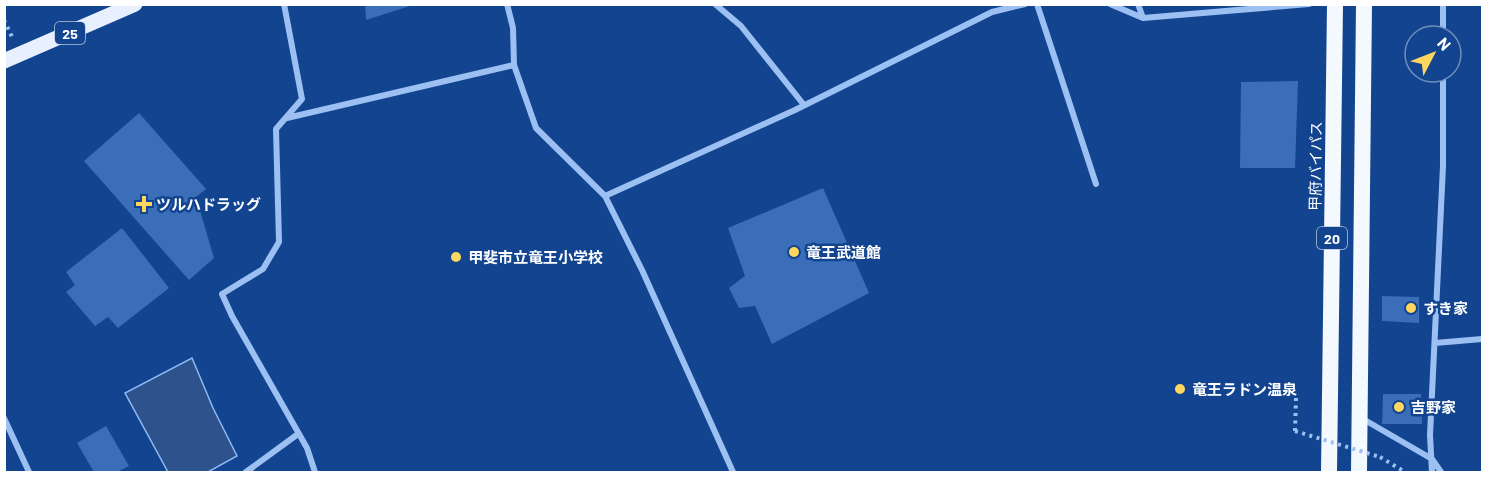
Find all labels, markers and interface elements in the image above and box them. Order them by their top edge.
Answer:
road number: 25 [55,22,85,44]
north arrow [1403,24,1463,84]
text: N [1434,33,1455,54]
street label: 甲府バイパス [1305,121,1325,211]
place label: ツルハドラッグ [156,195,261,213]
marker: ツルハドラッグ [137,197,151,211]
road number: 20 [1317,227,1347,249]
place label: 竜王武道館 [806,243,881,261]
marker: 竜王武道館 [787,245,801,259]
place label: 甲斐市立竜王小学校 [468,248,603,266]
marker: 甲斐市立竜王小学校 [449,250,463,264]
place label: すき家 [1423,299,1468,317]
marker: すき家 [1404,301,1418,315]
place label: 竜王ラドン温泉 [1192,380,1297,398]
marker: 竜王ラドン温泉 [1173,382,1187,396]
place label: 吉野家 [1411,398,1456,416]
marker: 吉野家 [1392,400,1406,414]

